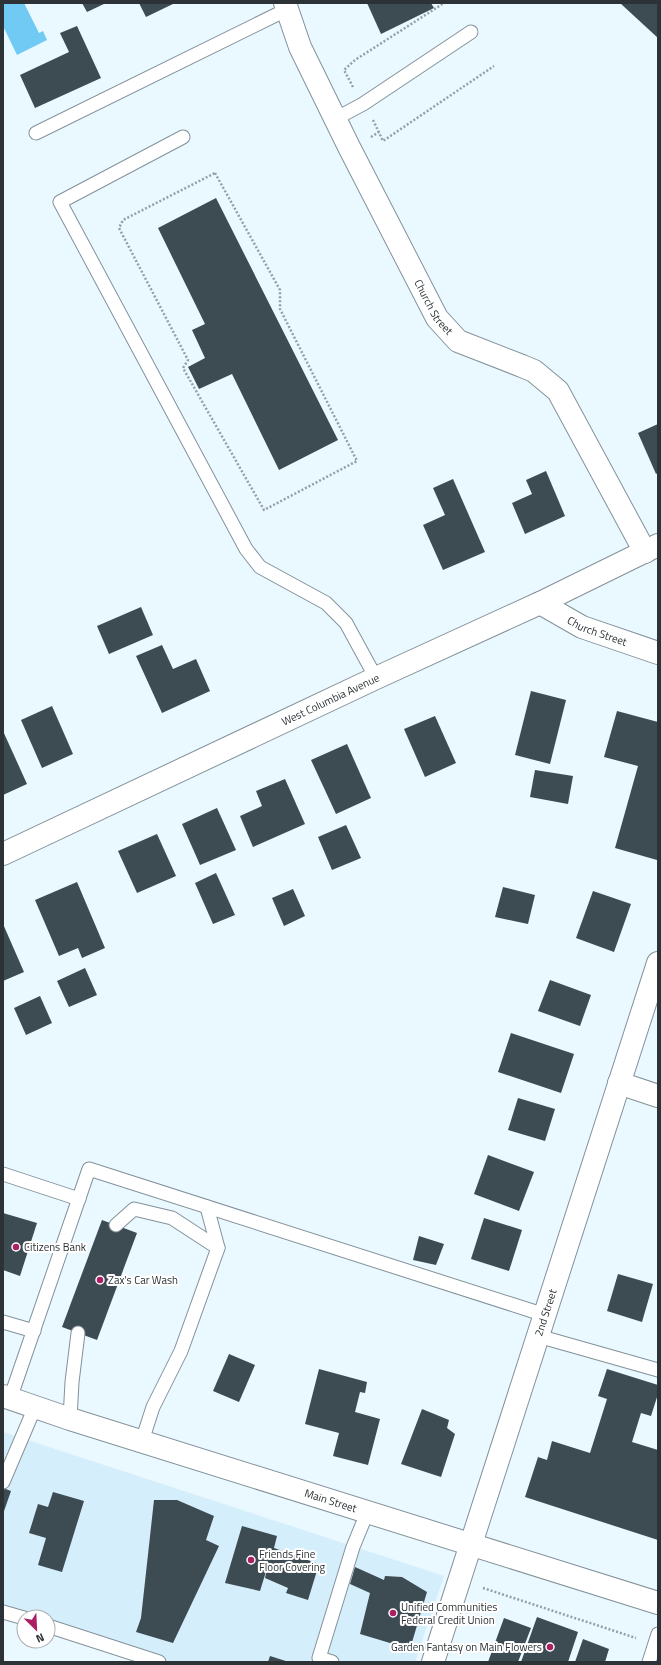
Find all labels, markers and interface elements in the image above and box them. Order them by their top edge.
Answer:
street label: Church Street [410,276,457,339]
street label: Church Street [564,612,629,650]
street label: West Columbia Avenue [279,669,382,729]
place label: Citizens Bank [24,1239,87,1255]
marker: Citizens Bank [11,1242,21,1252]
place label: Zax's Car Wash [108,1272,178,1288]
marker: Zax's Car Wash [95,1275,105,1285]
street label: 2nd Street [530,1287,561,1338]
street label: Main Street [303,1485,359,1516]
place label: Friends Fine Floor Covering [259,1546,326,1575]
marker: Friends Fine Floor Covering [246,1555,256,1565]
place label: Unified Communities Federal Credit Union [401,1599,497,1628]
marker: Unified Communities Federal Credit Union [388,1608,398,1618]
north arrow [16,1609,56,1649]
text: N [33,1629,47,1647]
place label: Garden Fantasy on Main Flowers [391,1639,542,1655]
marker: Garden Fantasy on Main Flowers [545,1642,555,1652]

